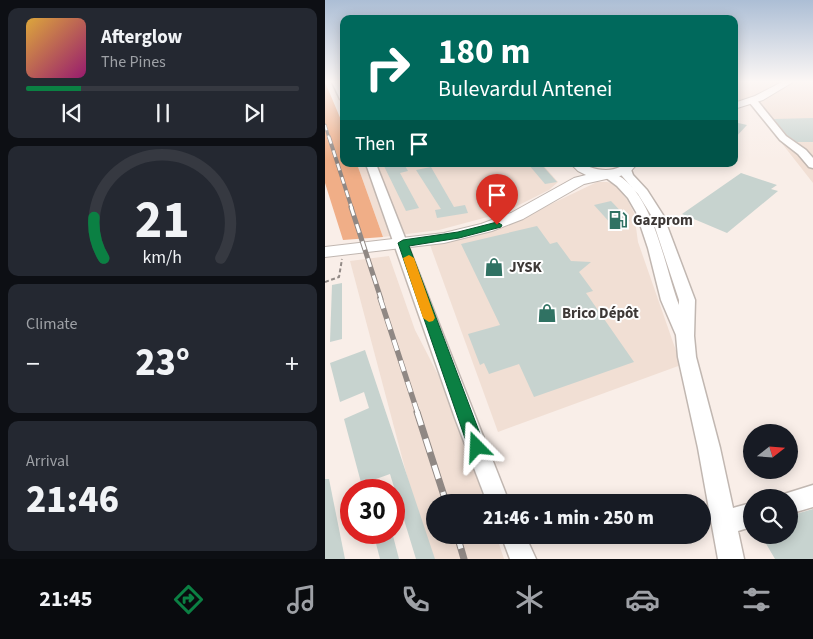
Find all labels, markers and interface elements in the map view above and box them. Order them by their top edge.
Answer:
text: Afterglow [101,24,182,51]
text: 180 m [438,27,530,77]
icon: right [355,35,420,100]
text: The Pines [101,51,166,73]
text: Bulevardul Antenei [438,73,612,105]
icon: previous [58,99,86,127]
icon: pause [149,99,177,127]
icon: next [240,99,268,127]
icon: arrive [405,130,433,158]
text: Then [355,131,395,158]
pin [476,174,518,225]
icon: arrive [483,181,511,209]
text: 21 [135,184,190,258]
fuel station icon: Gazprom [607,209,629,231]
place label: Gazprom [633,210,693,231]
text: km/h [143,245,182,270]
shop icon: JYSK [483,256,505,278]
place label: JYSK [509,257,543,278]
shop icon: Brico Dépôt [536,302,558,324]
place label: Brico Dépôt [562,303,639,324]
text: Climate [26,313,77,335]
text: 23° [135,336,190,390]
text: − [26,344,40,384]
text: + [285,344,299,384]
position arrow [450,420,502,472]
north arrow [743,424,797,479]
map controls [743,424,798,544]
text: Arrival [26,450,69,472]
text: 21:46 [26,473,119,527]
speed limit sign: 30 [340,479,405,544]
button: search [743,489,798,544]
text: 21:46 · 1 min · 250 m [483,505,654,532]
icon: directions [171,582,206,617]
icon: music [284,582,319,617]
icon: phone [398,582,433,617]
icon: climate [512,582,547,617]
icon: car [625,582,660,617]
icon: filters [739,582,774,617]
text: 21:45 [39,583,92,615]

